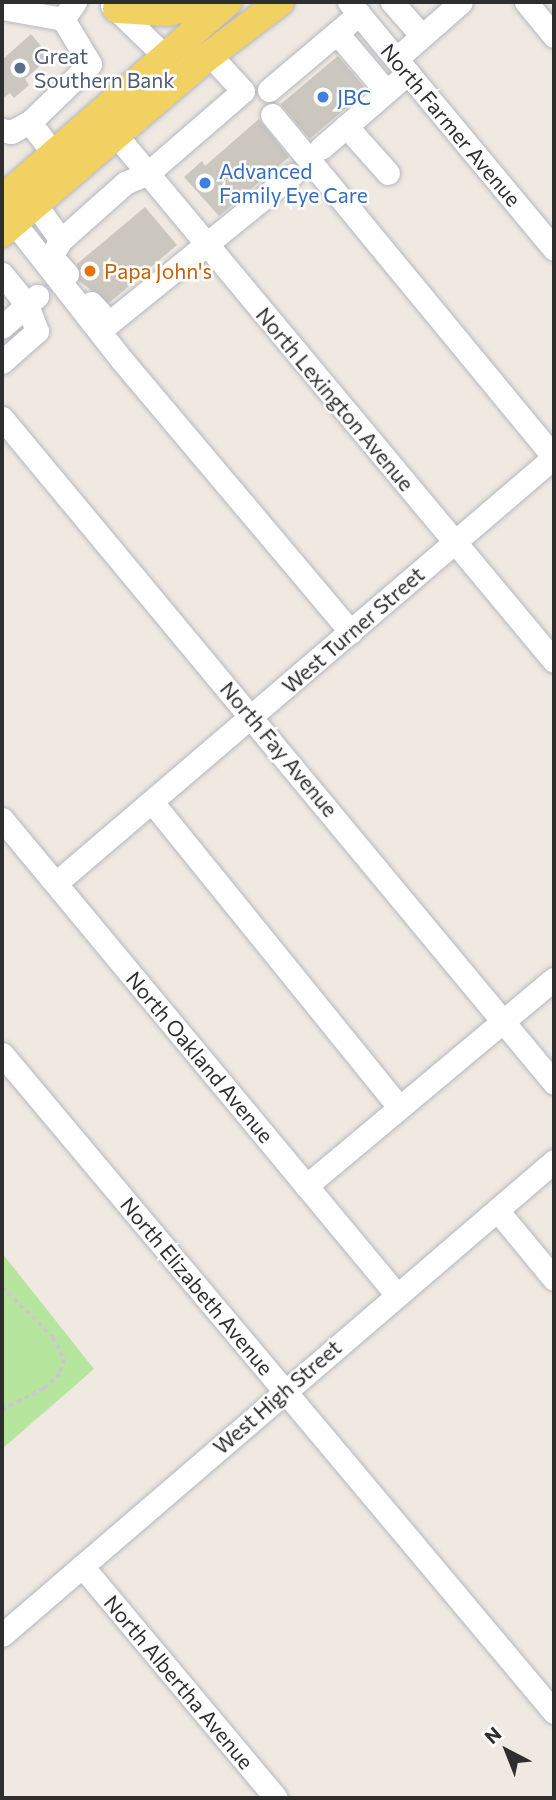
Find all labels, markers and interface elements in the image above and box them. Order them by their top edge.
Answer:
street label: North Farmer Avenue [376,39,526,211]
place label: Great Southern Bank [34,43,175,93]
marker: Great Southern Bank [12,60,28,76]
place label: JBC [337,84,371,110]
marker: JBC [315,89,331,105]
place label: Advanced Family Eye Care [219,158,368,208]
marker: Advanced Family Eye Care [197,175,213,191]
place label: Papa John's [104,258,212,284]
marker: Papa John's [82,263,98,279]
street label: North Lexington Avenue [251,302,419,496]
street label: West Turner Street [277,561,429,699]
street label: North Fay Avenue [215,676,343,822]
street label: North Oakland Avenue [121,966,279,1148]
street label: North Elizabeth Avenue [115,1192,279,1380]
street label: West High Street [208,1335,346,1459]
street label: North Albertha Avenue [99,1590,259,1774]
north arrow [472,1716,542,1786]
text: N [480,1722,506,1748]

